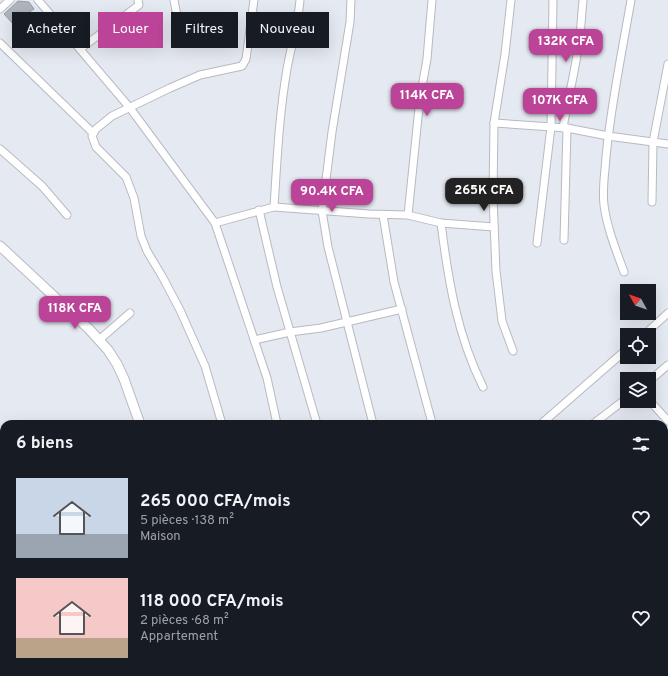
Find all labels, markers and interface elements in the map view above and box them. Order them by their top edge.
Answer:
chip: Acheter [12,12,90,48]
chip: Louer [98,12,163,48]
chip: Filtres [171,12,238,48]
chip: Nouveau [246,12,329,48]
pin: 132K CFA [525,29,607,63]
text: 132K CFA [538,34,594,50]
pin: 114K CFA [386,83,468,117]
text: 114K CFA [400,88,454,104]
pin: 107K CFA [519,88,601,122]
text: 107K CFA [532,93,588,109]
pin: 265K CFA [443,178,525,212]
pin: 90.4K CFA [286,179,378,213]
text: 265K CFA [454,183,514,199]
text: 90.4K CFA [300,184,364,200]
north arrow [620,284,656,320]
map controls [620,284,656,408]
pin: 118K CFA [34,296,116,330]
text: 118K CFA [48,301,102,317]
button: locate [620,328,656,364]
button: layers [620,372,656,408]
text: 6 biens [16,433,73,455]
icon: filters [630,433,652,455]
text: 265 000 CFA/mois [140,491,291,513]
icon: home [48,494,96,542]
icon: heart [630,507,652,529]
text: 5 pièces · 138 m² [140,513,234,529]
text: Maison [140,529,181,545]
text: 118 000 CFA/mois [140,591,284,613]
icon: home [48,594,96,642]
icon: heart [630,607,652,629]
text: 2 pièces · 68 m² [140,613,229,629]
text: Appartement [140,629,218,645]

